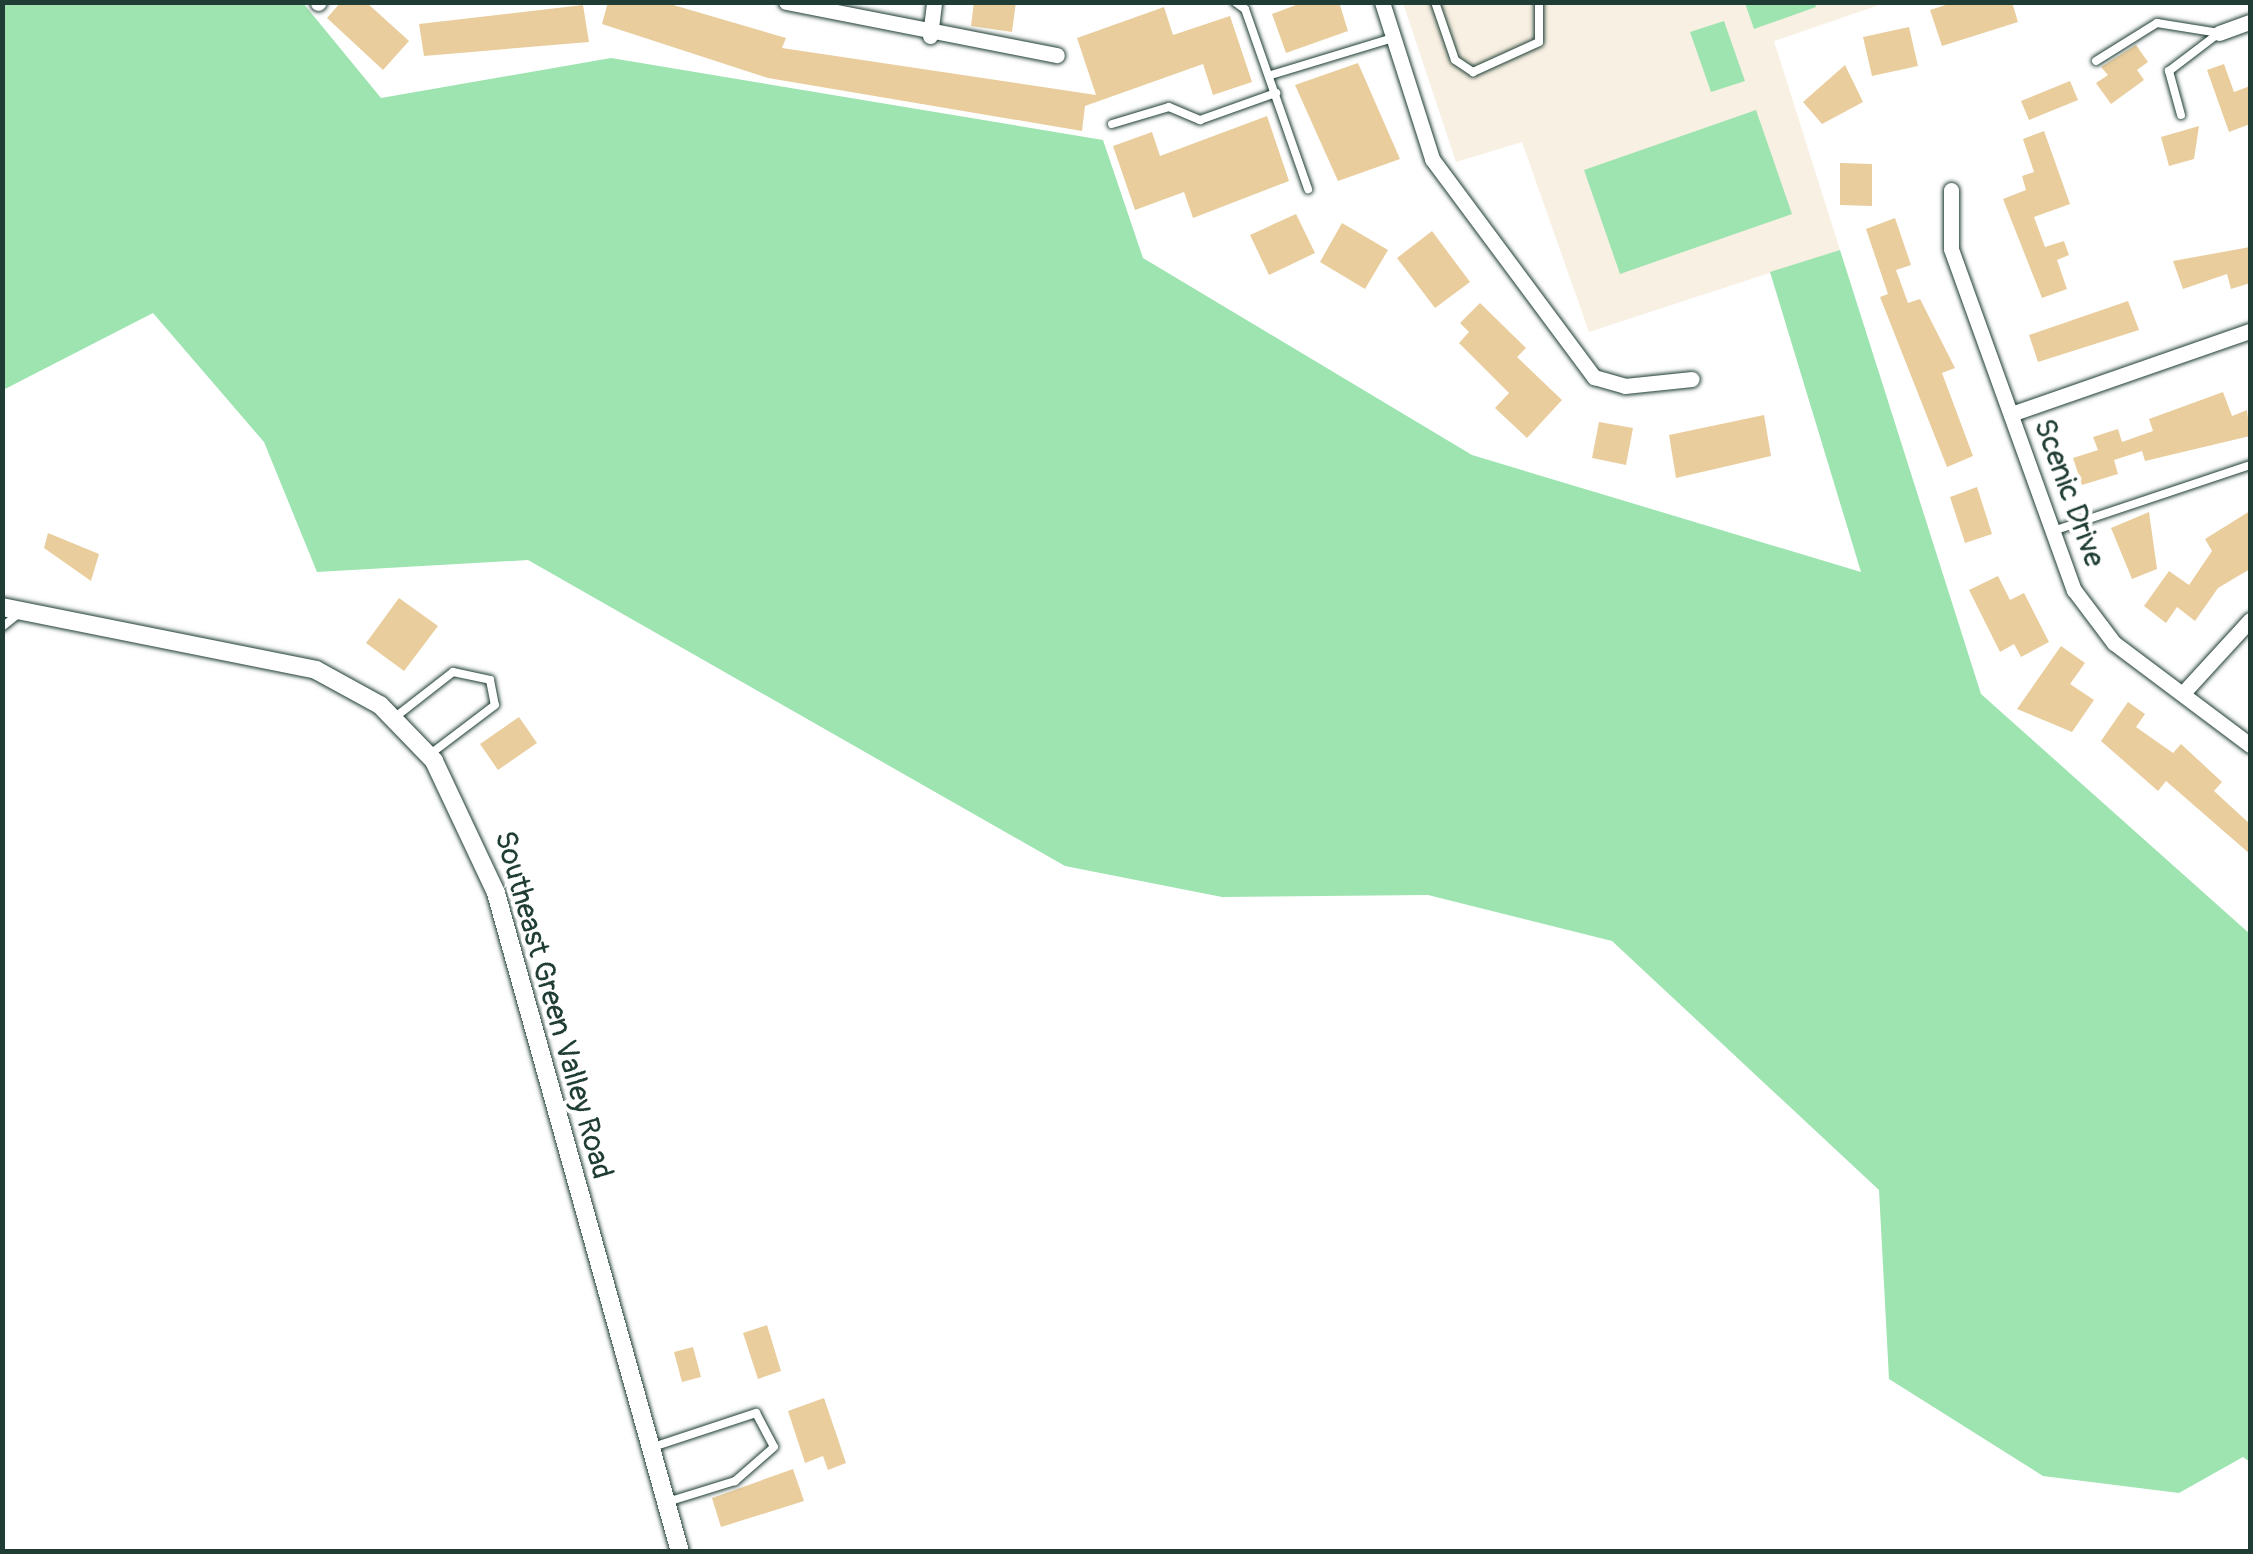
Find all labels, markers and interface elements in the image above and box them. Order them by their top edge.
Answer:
street label: Scenic Drive [2026,414,2112,572]
street label: Southeast Green Valley Road [486,827,620,1183]

